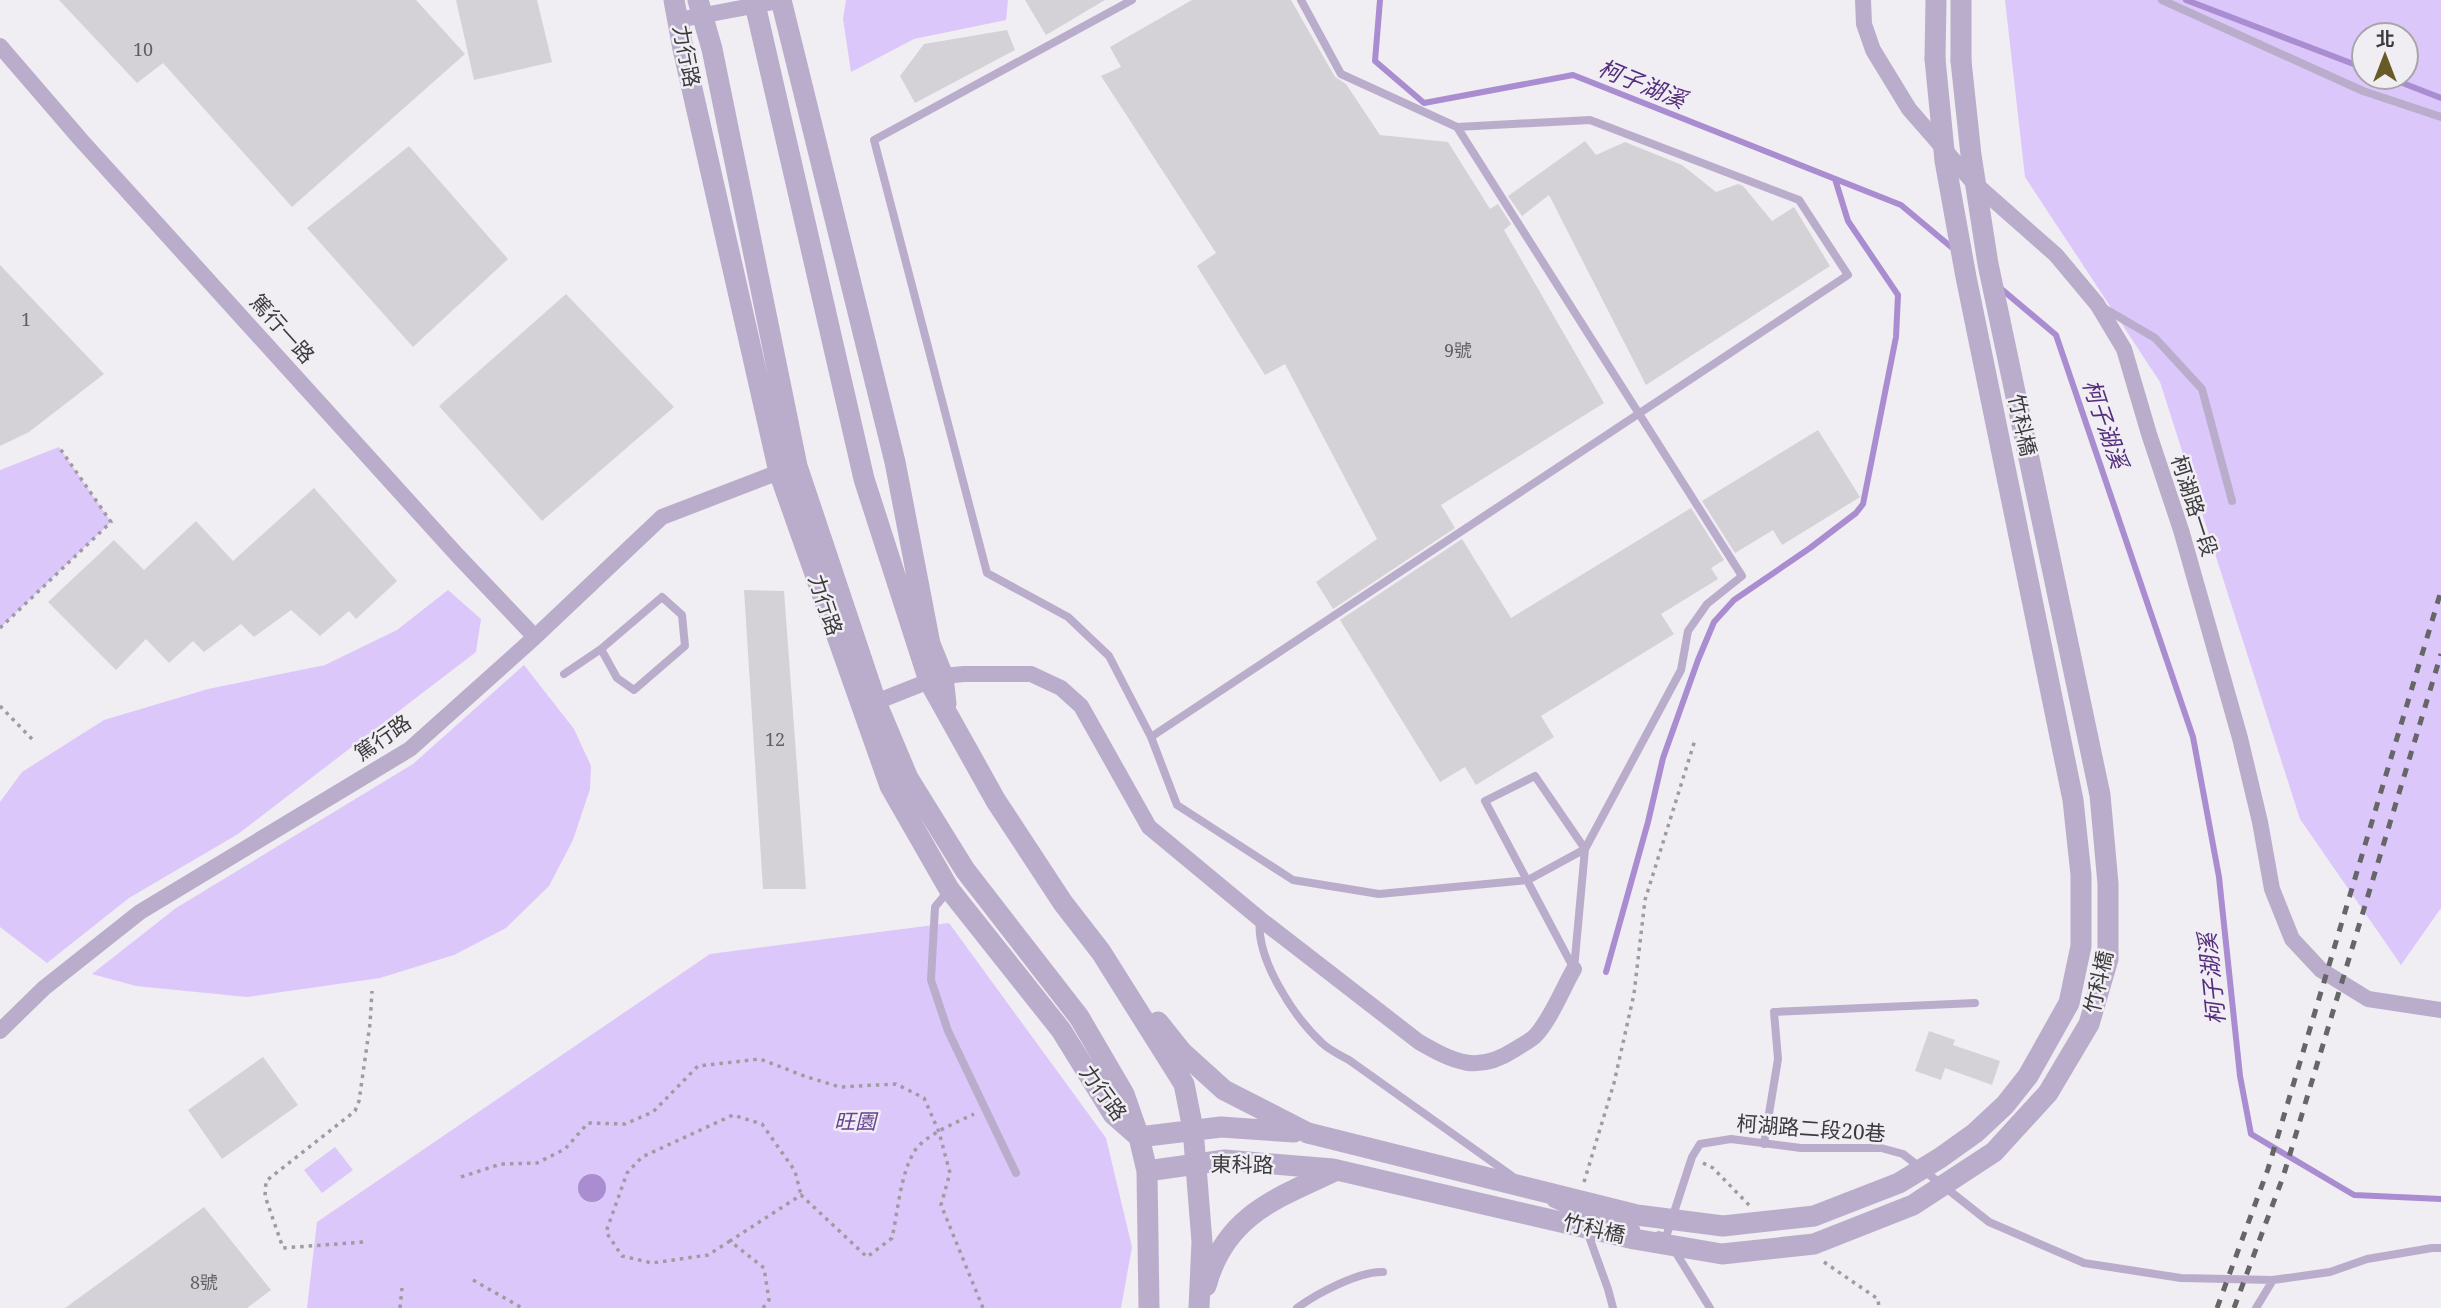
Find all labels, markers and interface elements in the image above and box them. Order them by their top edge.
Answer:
north arrow [2350,21,2420,91]
street label: 力行路 [667,22,707,89]
text: 北 [2375,26,2395,52]
house number: 10 [133,37,153,61]
water label: 柯子湖溪 [1594,51,1694,116]
street label: 篤行一路 [244,288,321,369]
house number: 1 [21,307,31,331]
house number: 9號 [1444,338,1472,362]
water label: 柯子湖溪 [2076,375,2137,475]
street label: 竹科橋 [2003,391,2043,459]
street label: 柯湖路一段 [2165,451,2224,560]
street label: 力行路 [802,570,849,639]
street label: 篤行路 [349,708,416,767]
house number: 12 [765,727,785,751]
water label: 柯子湖溪 [2190,929,2232,1027]
street label: 竹科橋 [2077,948,2119,1016]
street label: 力行路 [1074,1059,1134,1126]
park label: 旺園 [834,1107,879,1135]
street label: 柯湖路二段20巷 [1736,1109,1887,1147]
street label: 東科路 [1210,1149,1274,1179]
street label: 竹科橋 [1560,1207,1628,1249]
house number: 8號 [190,1270,218,1294]

